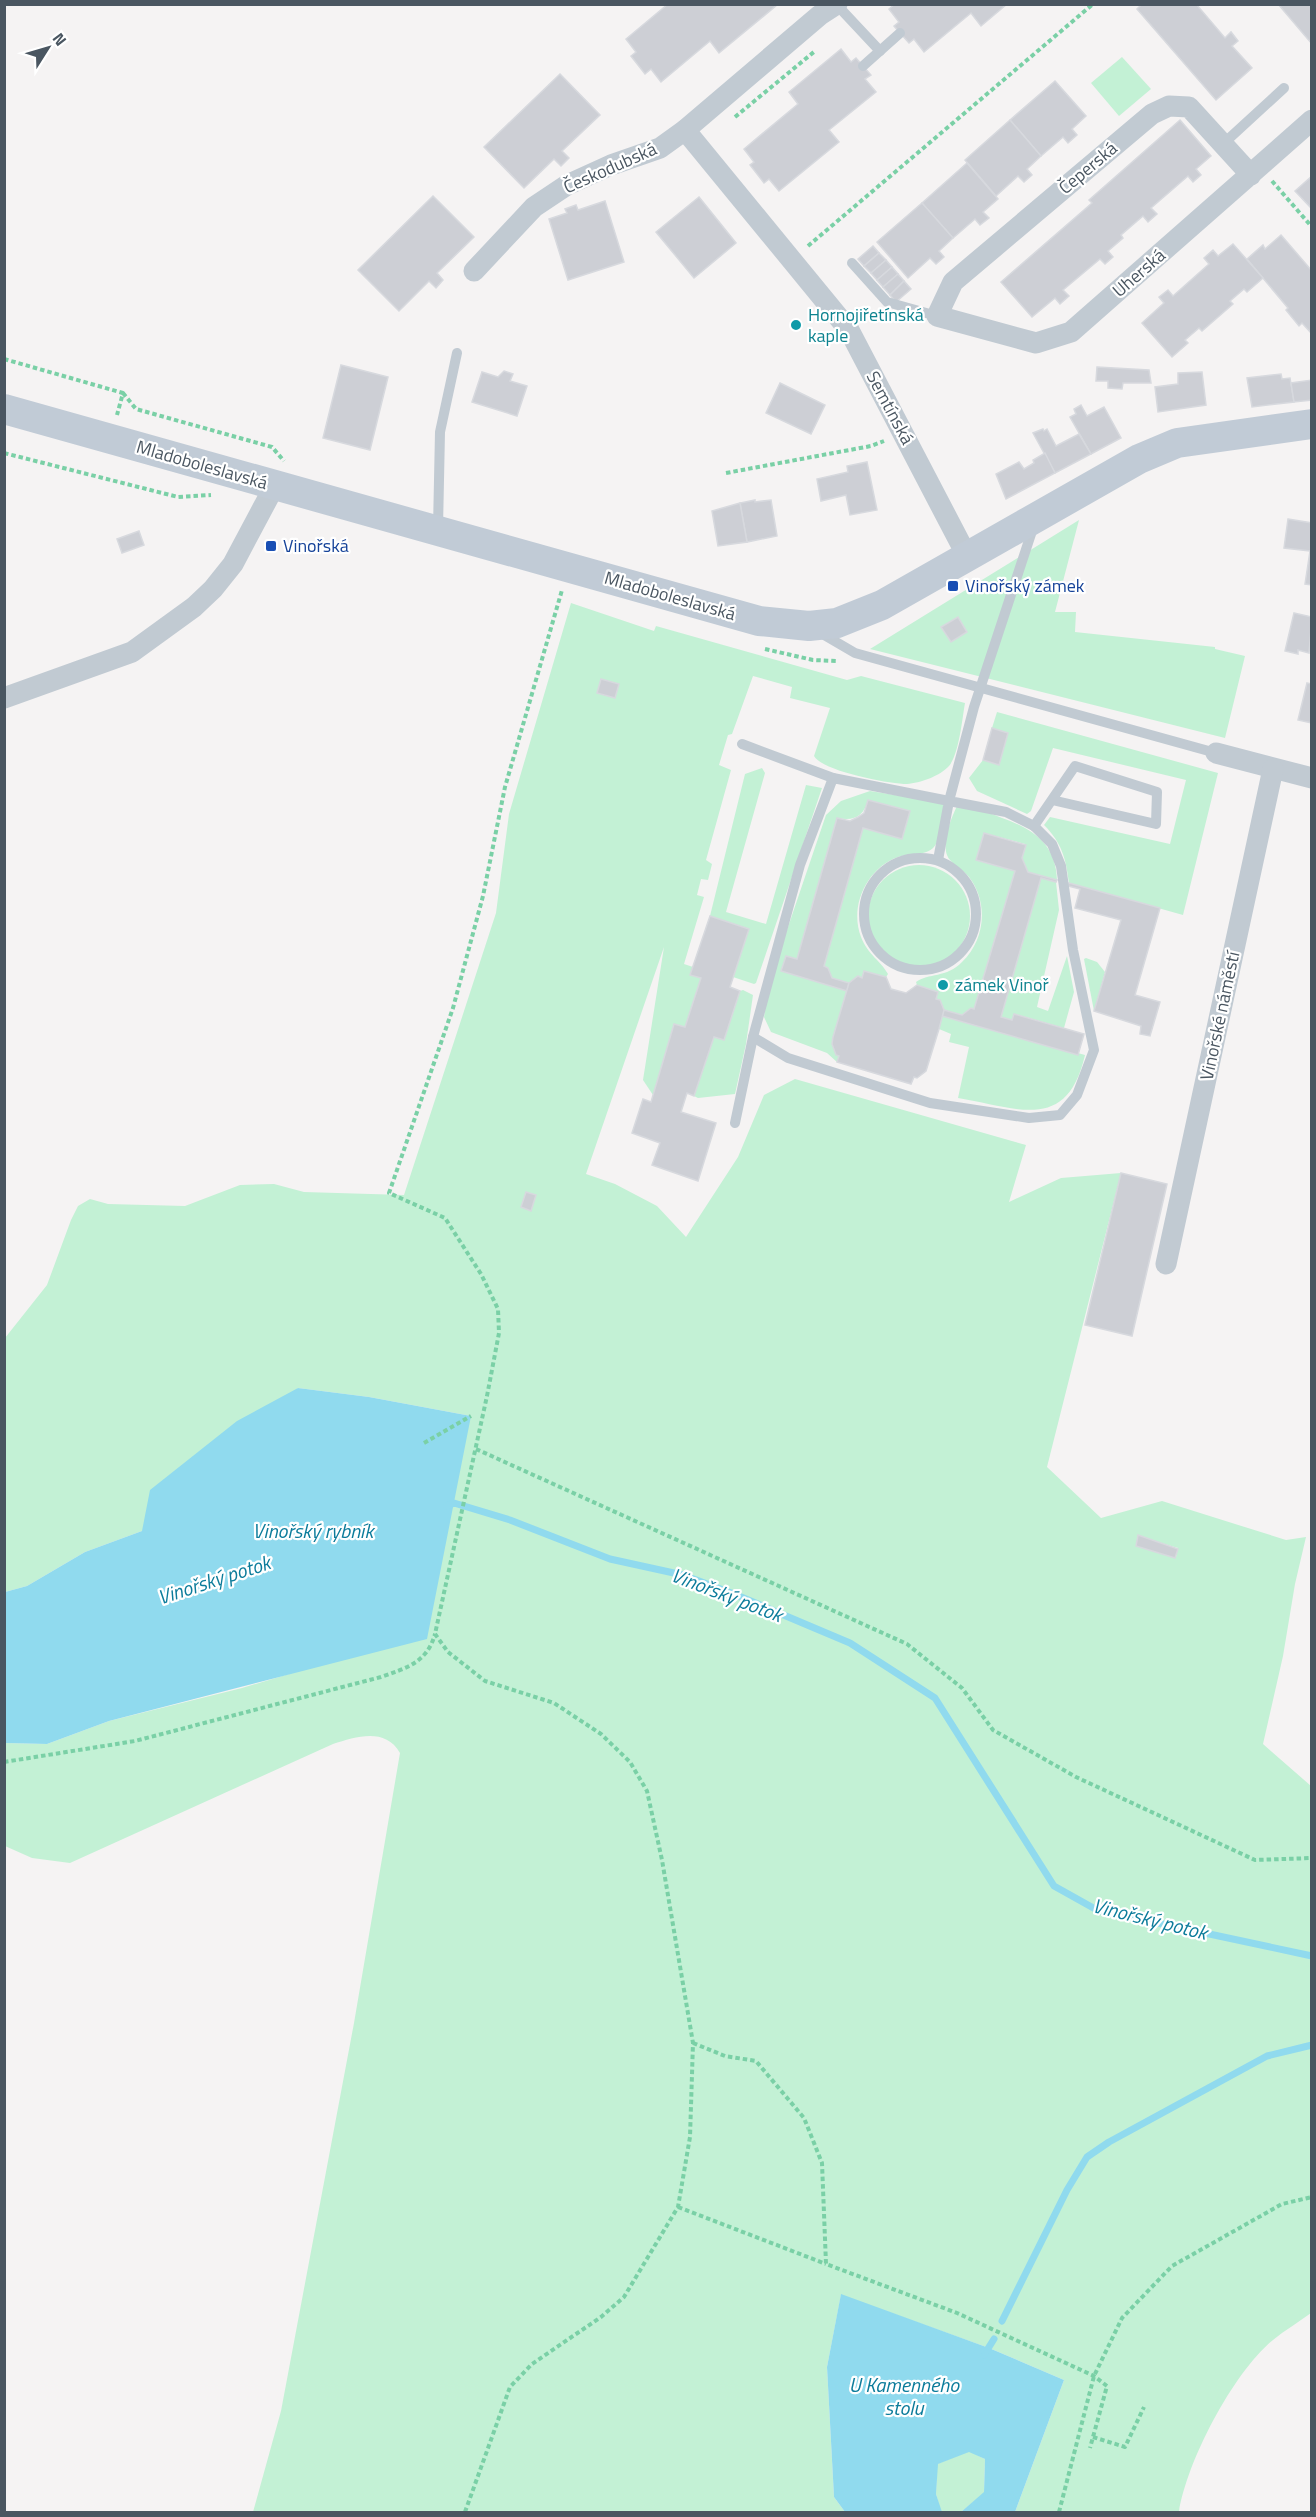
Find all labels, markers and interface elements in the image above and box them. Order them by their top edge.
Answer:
north arrow [18,18,78,78]
text: N [47,27,73,51]
street label: Českodubská [559,135,661,200]
street label: Čeperská [1052,135,1123,200]
street label: Uherská [1106,242,1171,303]
place label: Hornojiřetínská kaple [808,301,924,349]
marker: Hornojiřetínská kaple [789,318,803,332]
street label: Semtínská [860,366,921,449]
street label: Mladoboleslavská [133,433,271,496]
place label: Vinořská [283,532,349,559]
marker: Vinořská [264,539,278,553]
street label: Mladoboleslavská [601,564,739,627]
place label: Vinořský zámek [965,572,1085,599]
marker: Vinořský zámek [946,579,960,593]
street label: Vinořské náměstí [1193,947,1247,1083]
place label: zámek Vinoř [955,971,1049,998]
marker: zámek Vinoř [936,978,950,992]
water label: Vinořský rybník [253,1515,375,1546]
water label: Vinořský potok [153,1546,276,1612]
water label: Vinořský potok [667,1559,789,1631]
water label: Vinořský potok [1090,1889,1213,1948]
water label: U Kamenného stolu [849,2369,960,2423]

